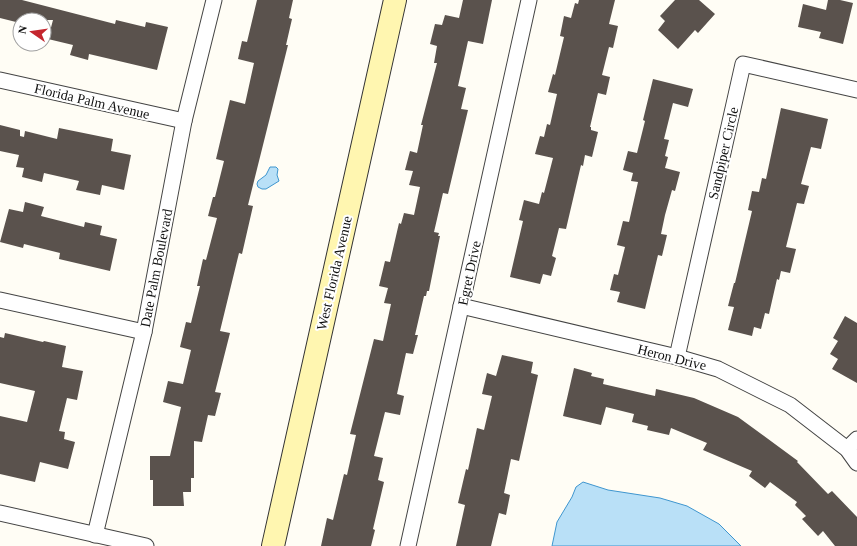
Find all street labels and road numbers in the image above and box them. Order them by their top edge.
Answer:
street label: Florida Palm Avenue [33,81,151,122]
street label: Sandpiper Circle [706,105,741,201]
street label: Date Palm Boulevard [138,208,175,329]
street label: West Florida Avenue [314,215,355,332]
street label: Egret Drive [455,239,484,307]
street label: Heron Drive [636,342,708,373]

